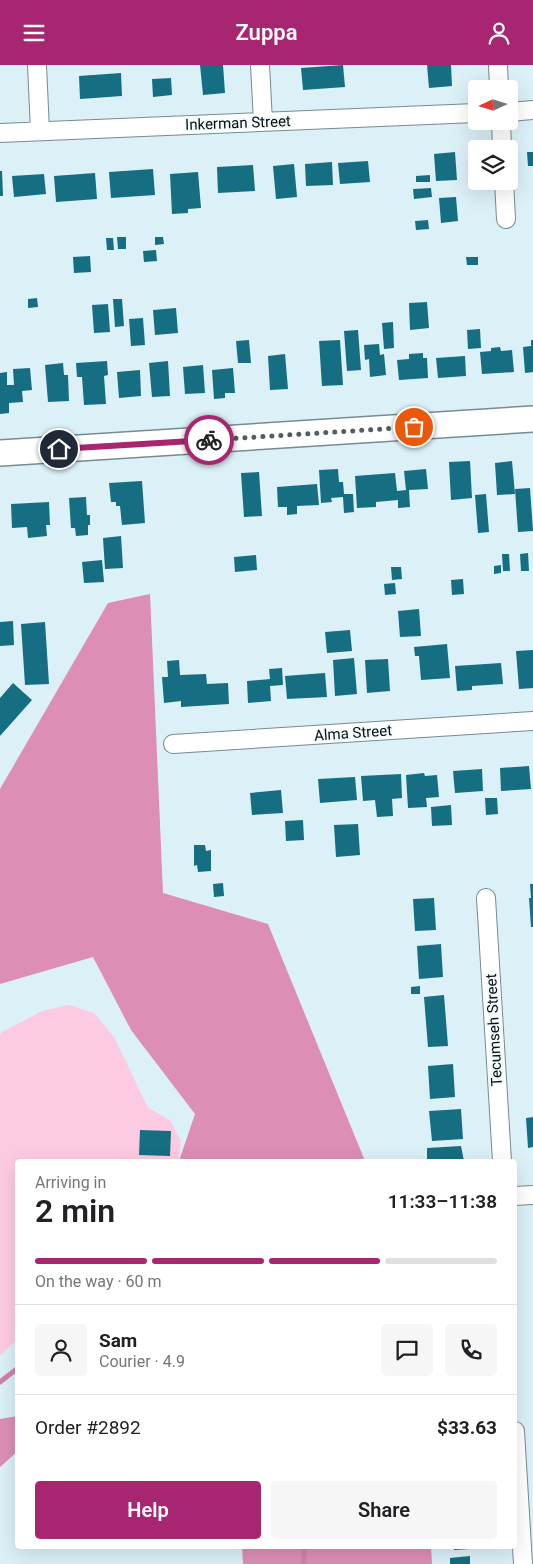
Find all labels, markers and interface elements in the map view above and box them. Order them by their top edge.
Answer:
icon: menu [20,19,48,47]
icon: person [485,19,513,47]
text: Zuppa [236,20,297,45]
north arrow [468,80,518,130]
map controls [468,80,518,190]
street label: Inkerman Street [185,112,291,134]
button: layers [468,140,518,190]
pin [393,406,435,448]
icon: bag [400,413,428,441]
courier [184,415,234,465]
icon: bike [195,426,223,454]
pin [38,428,80,470]
icon: home [45,435,73,463]
street label: Alma Street [313,721,393,745]
street label: Tecumseh Street [482,973,506,1087]
text: Arriving in [35,1173,106,1192]
text: 11:33–11:38 [388,1190,497,1213]
text: 2 min [35,1192,115,1230]
text: On the way · 60 m [35,1272,162,1291]
button: person [35,1324,87,1376]
button: chat [381,1324,433,1376]
button: phone [445,1324,497,1376]
text: Sam [99,1329,137,1352]
text: Courier · 4.9 [99,1352,185,1371]
text: Order #2892 [35,1416,141,1439]
text: $33.63 [437,1416,497,1439]
button: Help [35,1481,261,1539]
button: Share [271,1481,497,1539]

